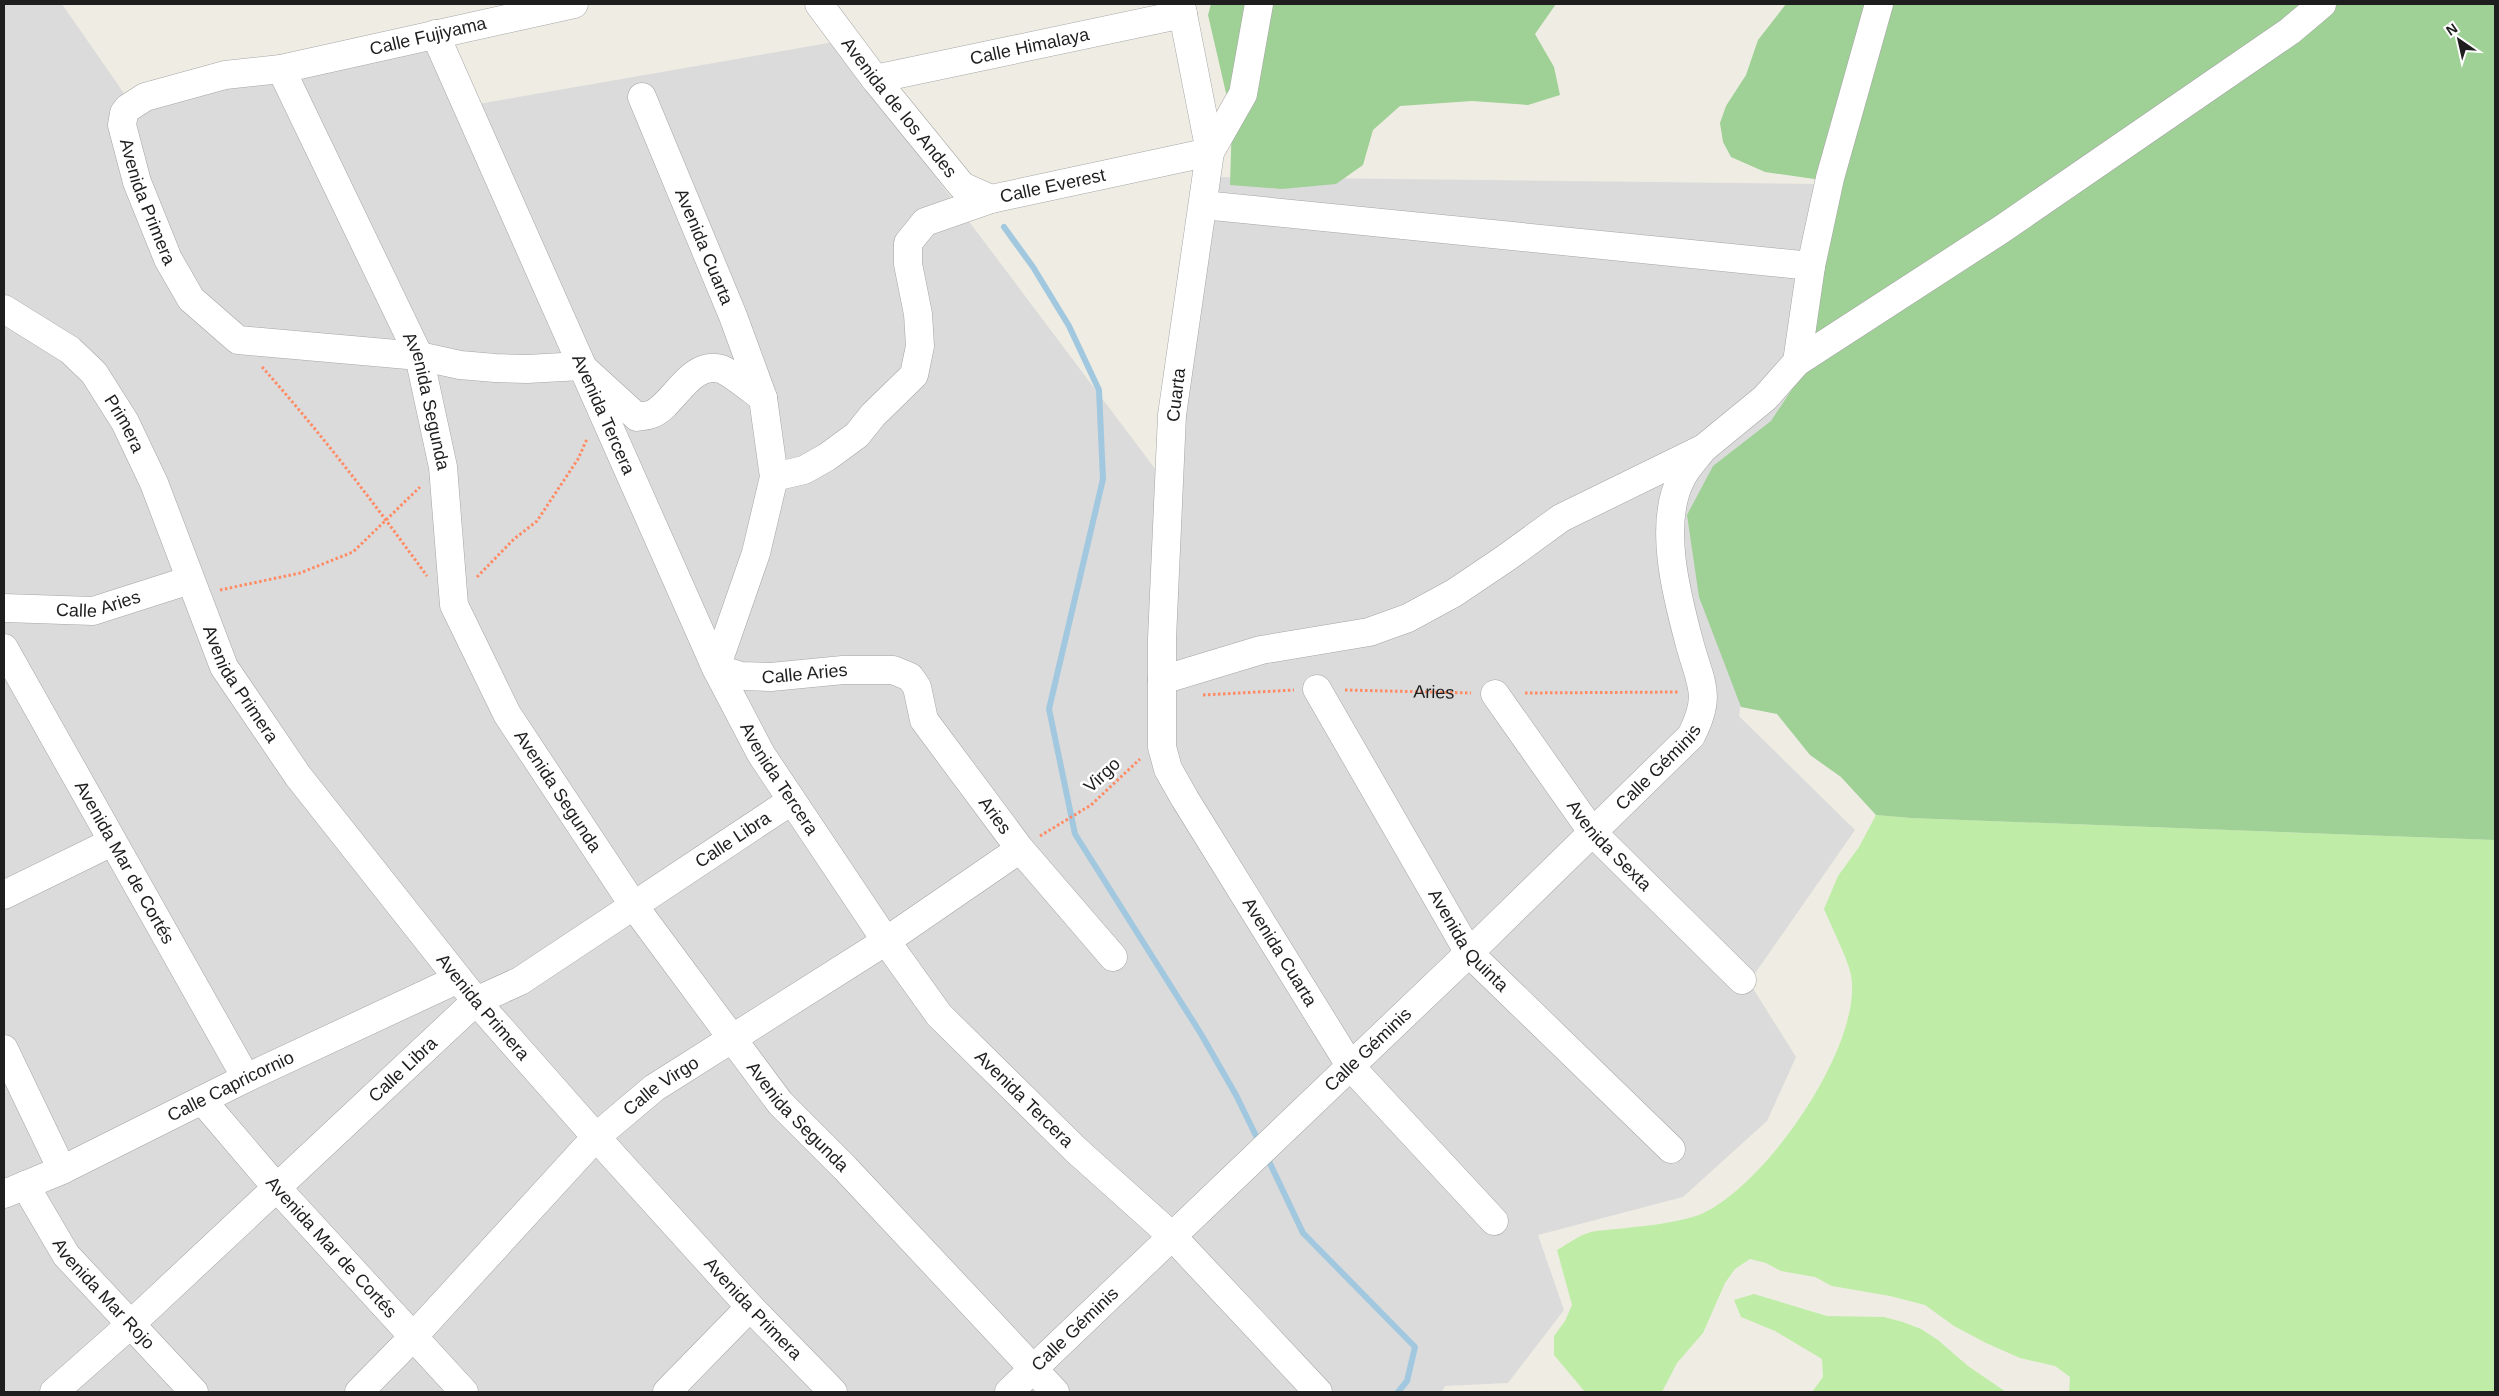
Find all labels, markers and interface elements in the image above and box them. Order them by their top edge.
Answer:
street label: Calle Fujiyama [368,13,489,59]
north arrow [2434,15,2484,65]
text: N [2443,20,2460,39]
street label: Calle Himalaya [968,24,1092,69]
street label: Avenida de los Andes [838,34,961,181]
street label: Avenida Primera [116,136,180,269]
street label: Calle Everest [998,165,1107,207]
street label: Avenida Cuarta [671,186,738,309]
street label: Avenida Segunda [399,329,454,473]
street label: Avenida Tercera [568,351,639,478]
street label: Cuarta [1163,366,1189,423]
street label: Primera [100,391,148,457]
street label: Calle Aries [56,587,143,621]
street label: Avenida Primera [199,623,283,747]
street label: Calle Aries [761,660,848,687]
street label: Aries [1413,682,1455,703]
street label: Avenida Tercera [736,719,823,840]
street label: Calle Géminis [1612,722,1705,814]
street label: Avenida Segunda [510,726,606,857]
street label: Virgo [1080,753,1124,797]
street label: Avenida Mar de Cortés [71,777,178,947]
street label: Aries [975,793,1015,838]
street label: Avenida Sexta [1563,796,1656,895]
street label: Calle Libra [691,807,775,872]
street label: Avenida Quinta [1424,886,1513,996]
street label: Avenida Cuarta [1239,894,1321,1011]
street label: Avenida Primera [433,950,534,1065]
street label: Calle Géminis [1320,1004,1415,1095]
street label: Calle Libra [364,1032,442,1106]
street label: Avenida Tercera [971,1046,1078,1152]
street label: Calle Capricornio [164,1047,297,1126]
street label: Calle Virgo [619,1052,702,1120]
street label: Avenida Segunda [743,1058,853,1176]
street label: Avenida Mar de Cortés [262,1173,401,1322]
street label: Avenida Mar Rojo [49,1235,159,1353]
street label: Avenida Primera [700,1253,807,1365]
street label: Calle Géminis [1027,1283,1122,1375]

